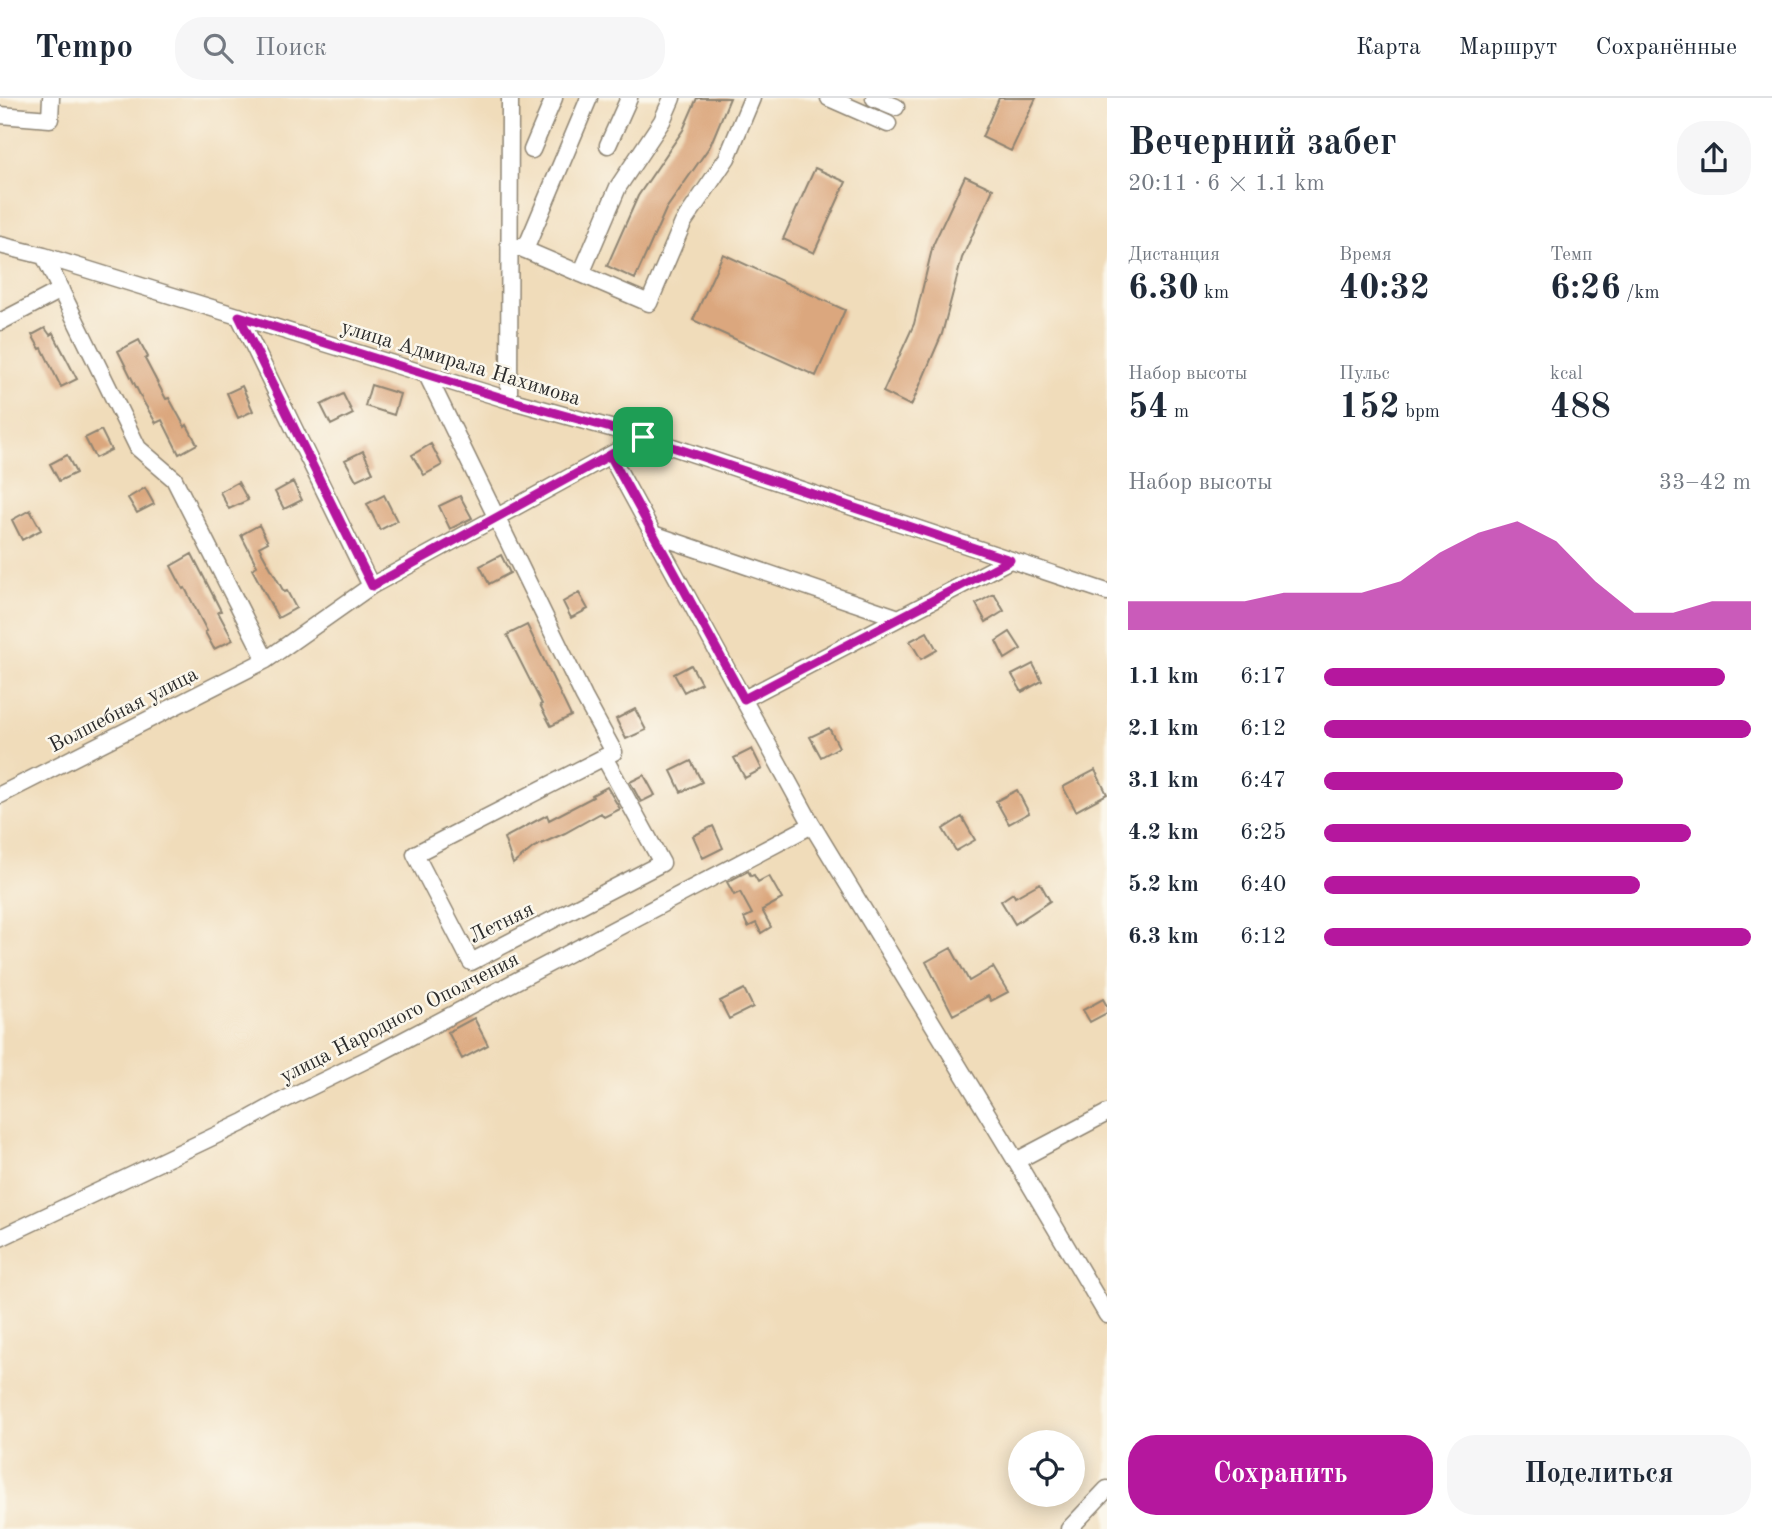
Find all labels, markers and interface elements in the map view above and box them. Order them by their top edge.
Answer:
search box [175,17,665,80]
icon: search [199,29,237,67]
text: Tempo [35,32,133,65]
text: Поиск [255,35,327,61]
text: Карта [1356,36,1421,60]
text: Маршрут [1459,36,1557,60]
text: Сохранённые [1595,36,1737,60]
button: share [1677,121,1751,195]
text: Вечерний забег [1128,125,1397,163]
text: 20:11 · 6 × 1.1 km [1128,172,1325,195]
text: Дистанция [1128,246,1220,265]
text: Время [1339,246,1392,265]
text: Темп [1550,246,1592,265]
text: 6.30 [1128,271,1199,306]
text: 40:32 [1339,271,1430,306]
text: 6:26 [1550,271,1621,306]
text: km [1199,284,1229,303]
text: /km [1621,284,1660,303]
street label: улица Адмирала Нахимова [338,317,583,410]
text: Набор высоты [1128,365,1247,384]
text: Пульс [1339,365,1390,384]
text: kcal [1550,365,1583,384]
text: 54 [1128,390,1169,425]
text: 152 [1339,390,1400,425]
text: 488 [1550,390,1611,425]
text: m [1169,403,1189,422]
text: bpm [1400,403,1440,422]
pin [613,407,673,467]
icon: arrive [624,418,662,456]
text: Набор высоты [1128,471,1272,494]
text: 33–42 m [1659,471,1751,494]
street label: Волшебная улица [46,664,201,757]
text: 1.1 km [1128,665,1199,688]
text: 6:17 [1240,665,1286,688]
text: 2.1 km [1128,717,1199,740]
text: 6:12 [1240,717,1286,740]
text: 3.1 km [1128,769,1199,792]
text: 6:47 [1240,769,1286,792]
text: 4.2 km [1128,821,1199,844]
text: 6:25 [1240,821,1286,844]
text: 5.2 km [1128,873,1199,896]
text: 6:40 [1240,873,1286,896]
street label: Летняя [466,899,537,948]
text: 6.3 km [1128,925,1199,948]
text: 6:12 [1240,925,1286,948]
street label: улица Народного Ополчения [277,949,523,1088]
map controls [1008,1430,1085,1507]
button: locate [1008,1430,1085,1507]
button: Сохранить [1128,1435,1433,1515]
button: Поделиться [1447,1435,1751,1515]

